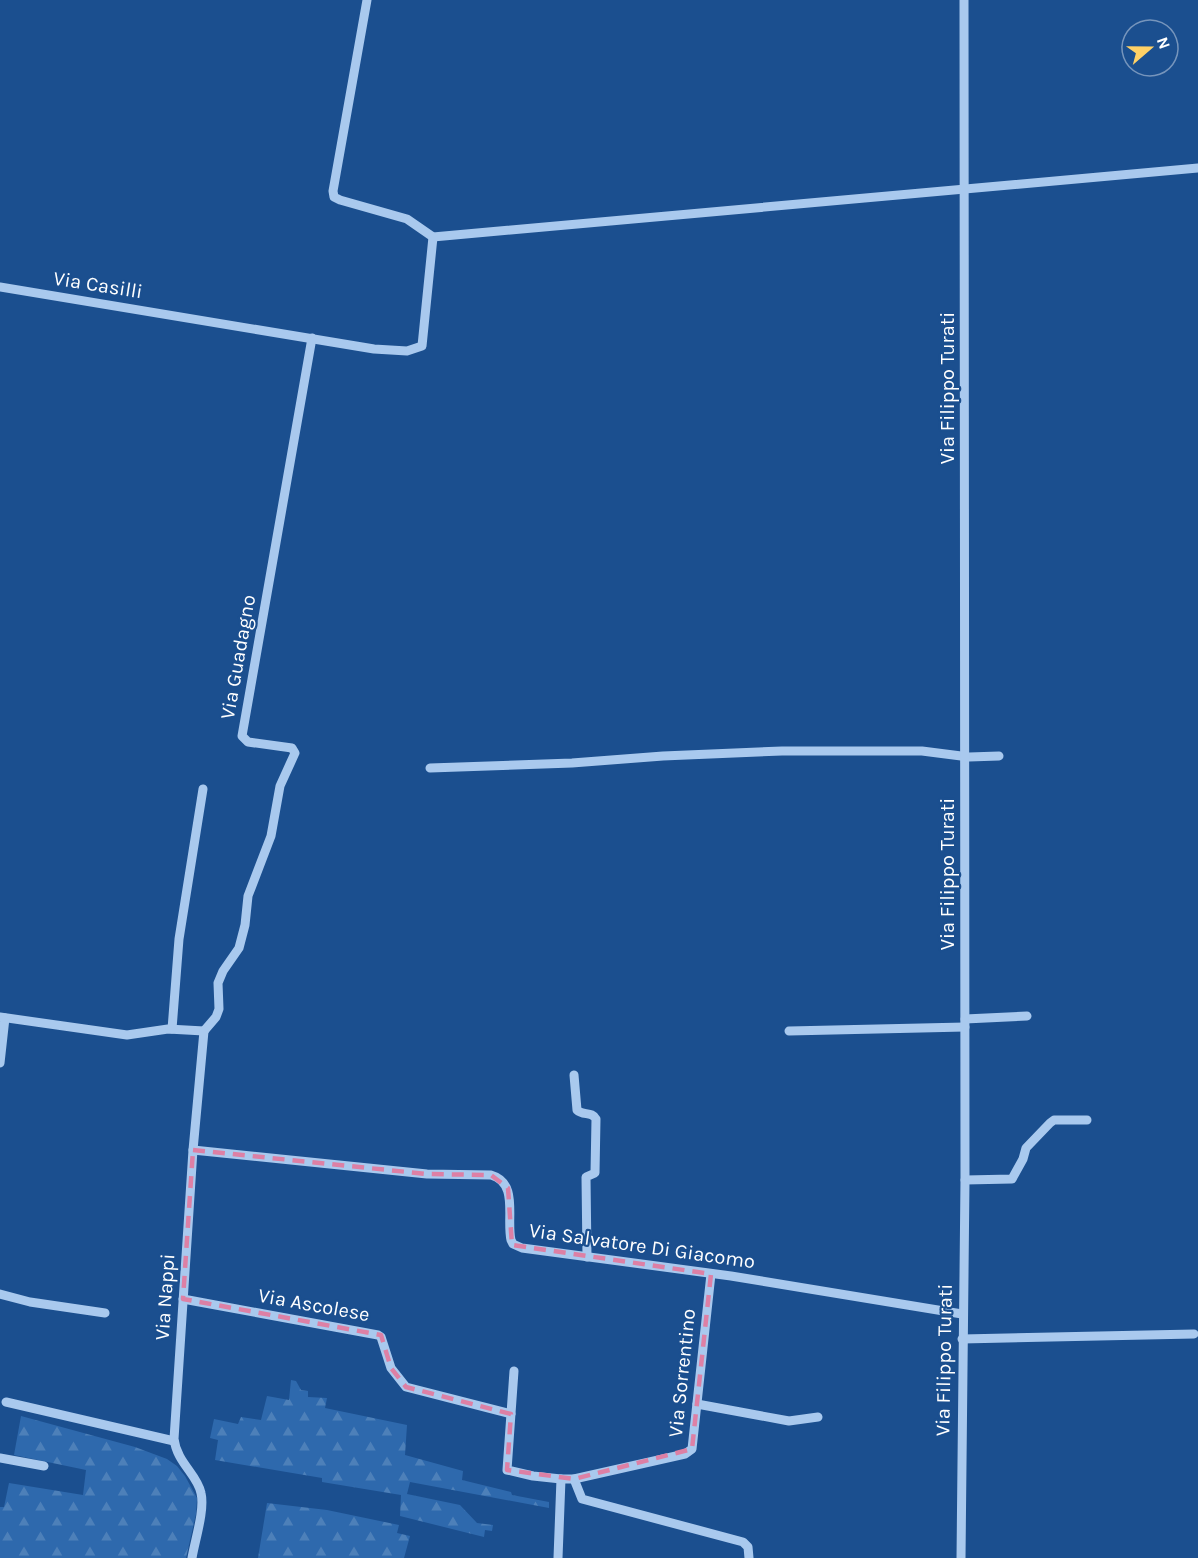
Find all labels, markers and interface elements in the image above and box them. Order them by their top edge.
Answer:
north arrow [1120,18,1180,78]
text: N [1153,34,1175,52]
street label: Via Casilli [52,267,144,303]
street label: Via Filippo Turati [936,312,959,464]
street label: Via Guadagno [216,593,260,721]
street label: Via Filippo Turati [936,798,959,950]
street label: Via Salvatore Di Giacomo [527,1219,757,1273]
street label: Via Nappi [150,1253,180,1341]
street label: Via Ascolese [256,1284,372,1326]
street label: Via Filippo Turati [931,1284,957,1436]
street label: Via Sorrentino [664,1308,700,1438]

